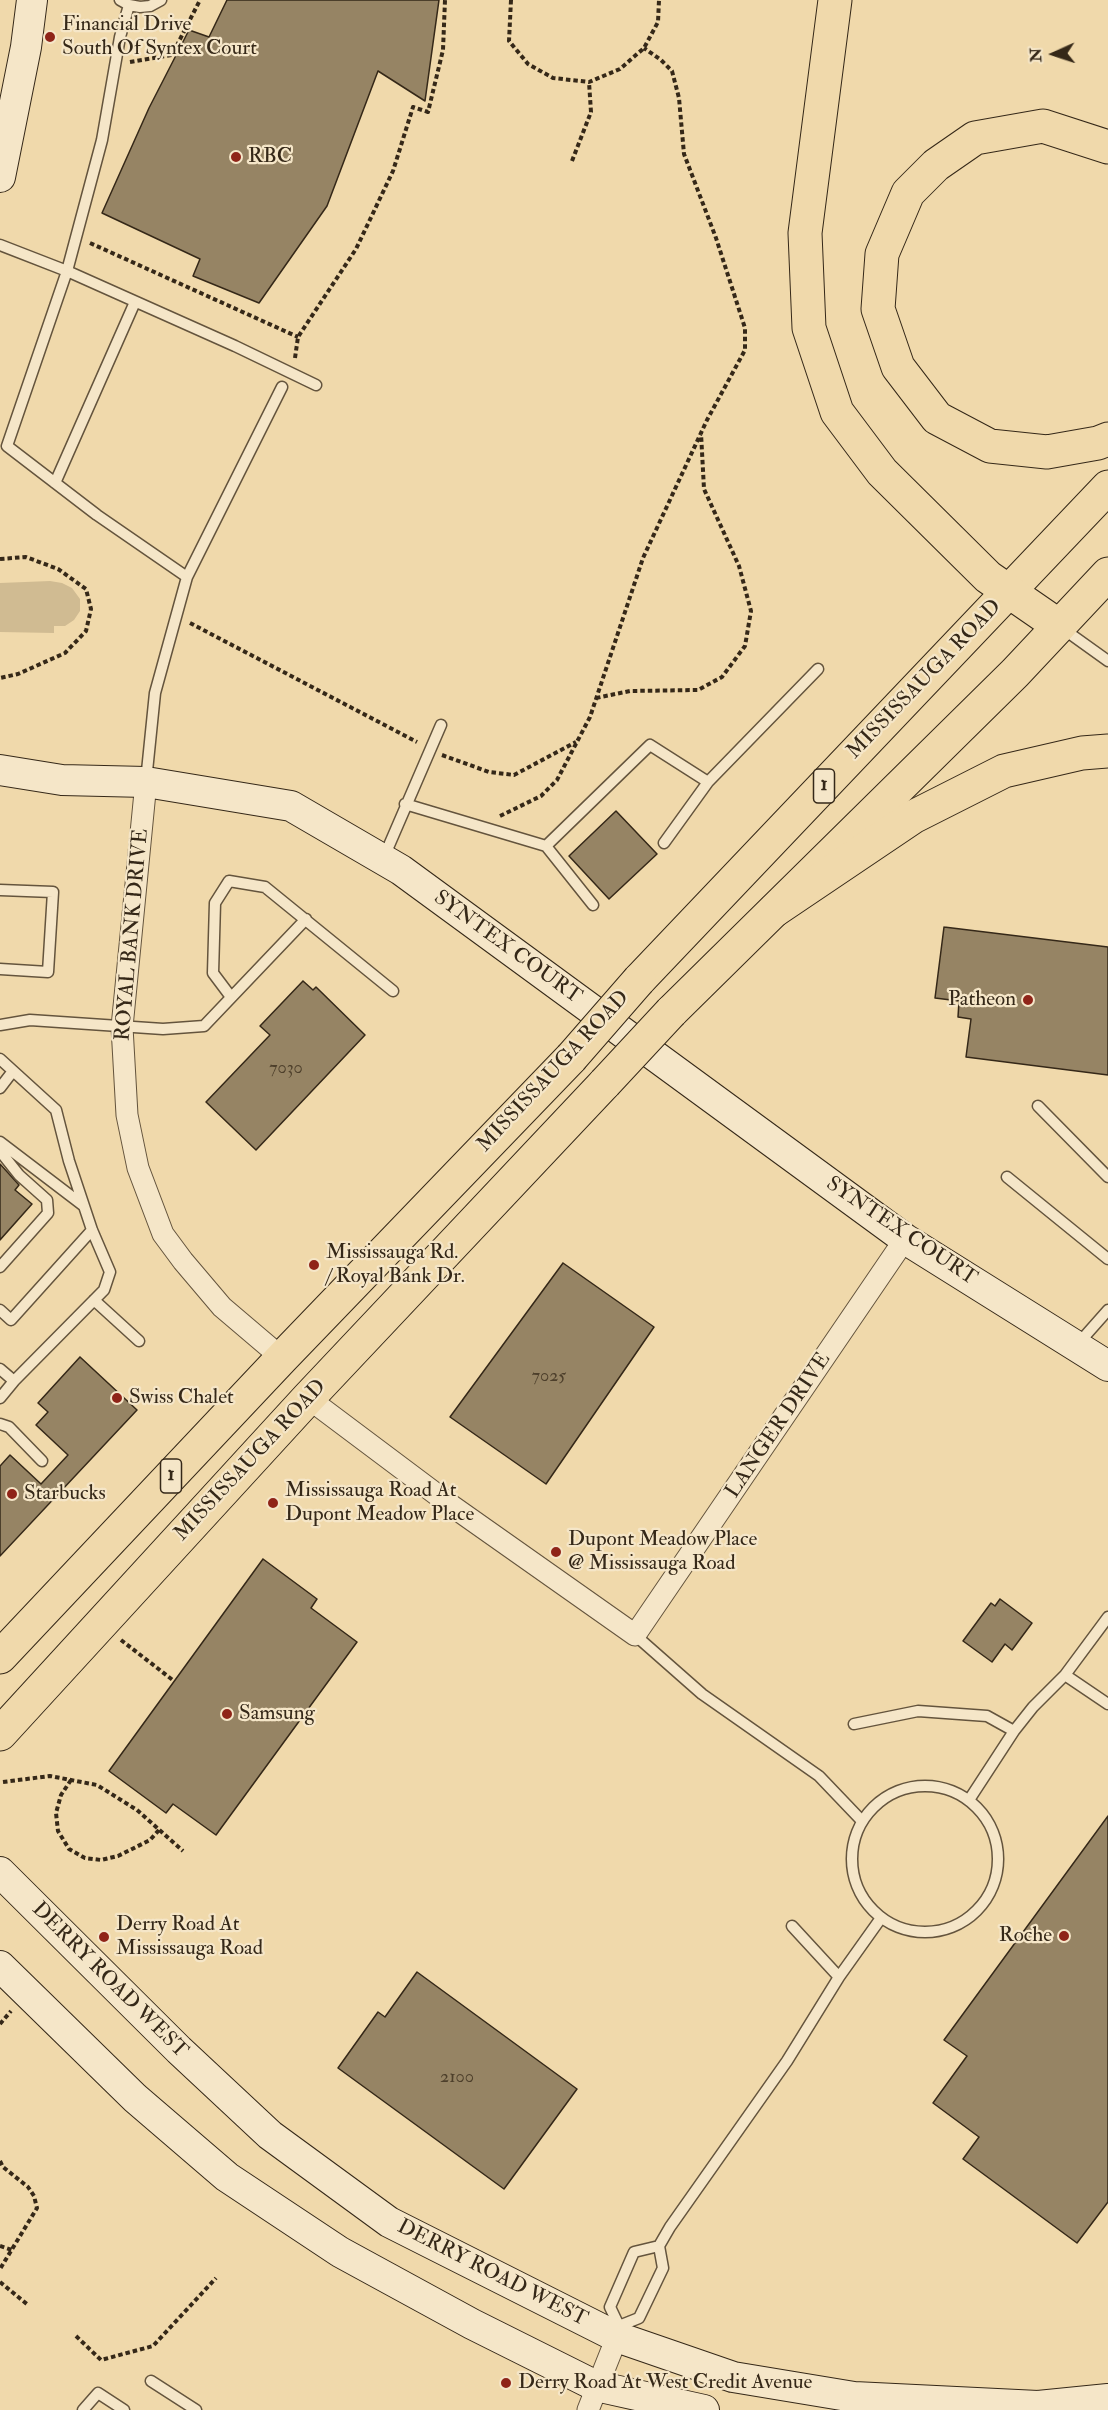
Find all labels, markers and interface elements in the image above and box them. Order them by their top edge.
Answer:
place label: Financial Drive South Of Syntex Court [62,12,257,62]
north arrow [1024,24,1084,84]
marker: Financial Drive South Of Syntex Court [43,30,57,44]
text: N [1026,47,1046,63]
place label: RBC [248,144,292,170]
marker: RBC [229,150,243,164]
street label: MISSISSAUGA ROAD [842,595,1008,765]
road number: 1 [814,769,834,803]
street label: ROYAL BANK DRIVE [111,828,155,1042]
street label: SYNTEX COURT [428,886,586,1010]
street label: MISSISSAUGA ROAD [473,986,635,1158]
place label: Patheon [948,987,1016,1013]
marker: Patheon [1021,993,1035,1007]
house number: 7030 [269,1058,303,1080]
street label: SYNTEX COURT [821,1172,981,1292]
place label: Mississauga Rd. / Royal Bank Dr. [326,1240,465,1290]
marker: Mississauga Rd. / Royal Bank Dr. [307,1258,321,1272]
street label: LANGER DRIVE [721,1348,837,1504]
house number: 7025 [532,1366,566,1388]
street label: MISSISSAUGA ROAD [170,1375,332,1547]
place label: Swiss Chalet [129,1385,234,1411]
marker: Swiss Chalet [110,1391,124,1405]
road number: 1 [160,1459,182,1493]
place label: Mississauga Road At Dupont Meadow Place [285,1478,474,1528]
place label: Starbucks [24,1481,106,1507]
marker: Starbucks [5,1487,19,1501]
marker: Mississauga Road At Dupont Meadow Place [266,1496,280,1510]
place label: Dupont Meadow Place @ Mississauga Road [568,1527,757,1577]
marker: Dupont Meadow Place @ Mississauga Road [549,1545,563,1559]
place label: Samsung [239,1701,315,1727]
marker: Samsung [220,1707,234,1721]
street label: DERRY ROAD WEST [26,1898,192,2064]
place label: Derry Road At Mississauga Road [116,1912,263,1962]
place label: Roche [999,1923,1052,1949]
marker: Roche [1057,1929,1071,1943]
marker: Derry Road At Mississauga Road [97,1930,111,1944]
house number: 2100 [440,2067,474,2089]
street label: DERRY ROAD WEST [393,2215,591,2333]
place label: Derry Road At West Credit Avenue [518,2370,812,2396]
marker: Derry Road At West Credit Avenue [499,2376,513,2390]

